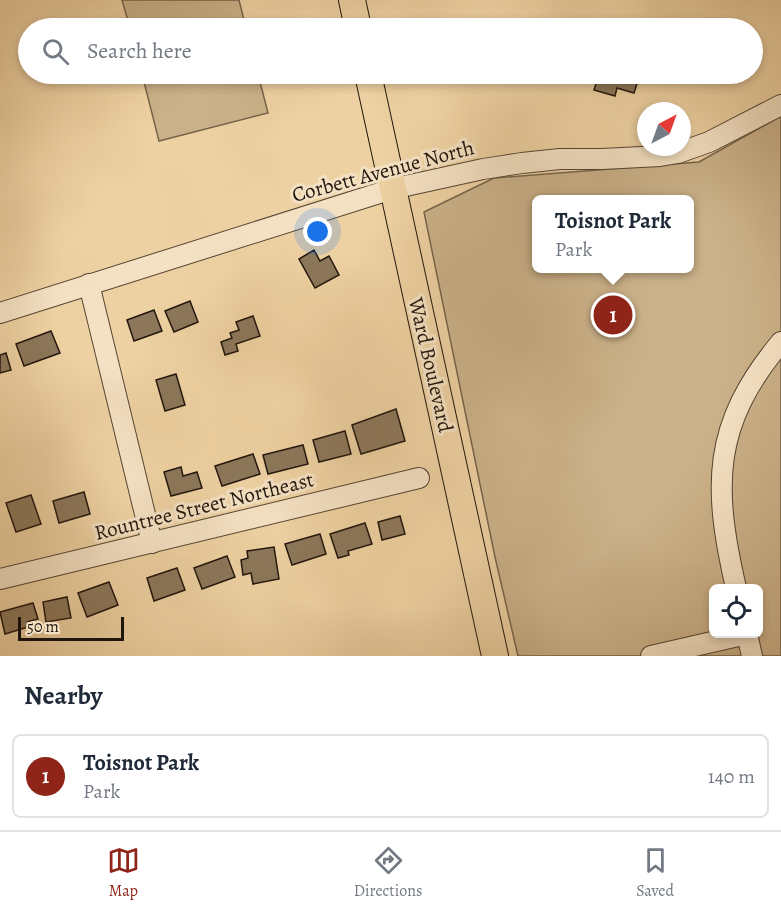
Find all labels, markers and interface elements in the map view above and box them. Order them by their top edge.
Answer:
search box [18,18,763,84]
icon: search [39,35,72,68]
text: Search here [87,36,192,66]
north arrow [637,102,691,156]
street label: Corbett Avenue North [289,133,477,209]
popup [532,195,694,273]
text: Toisnot Park [555,206,671,236]
your location [303,217,332,246]
text: Park [555,236,592,263]
pin: 1 [594,292,632,338]
street label: Ward Boulevard [402,294,460,436]
street label: Rountree Street Northeast [91,465,317,547]
map controls [709,584,763,638]
button: locate [709,584,763,638]
scale bar [18,614,124,642]
text: 50 m [27,616,59,638]
text: Nearby [24,678,103,713]
text: Toisnot Park [83,748,199,778]
text: 1 [42,763,49,790]
text: 140 m [708,763,755,790]
text: Park [83,778,121,805]
tab: Map [107,844,140,902]
tab: Directions [354,844,422,902]
tab: Saved [636,844,674,902]

